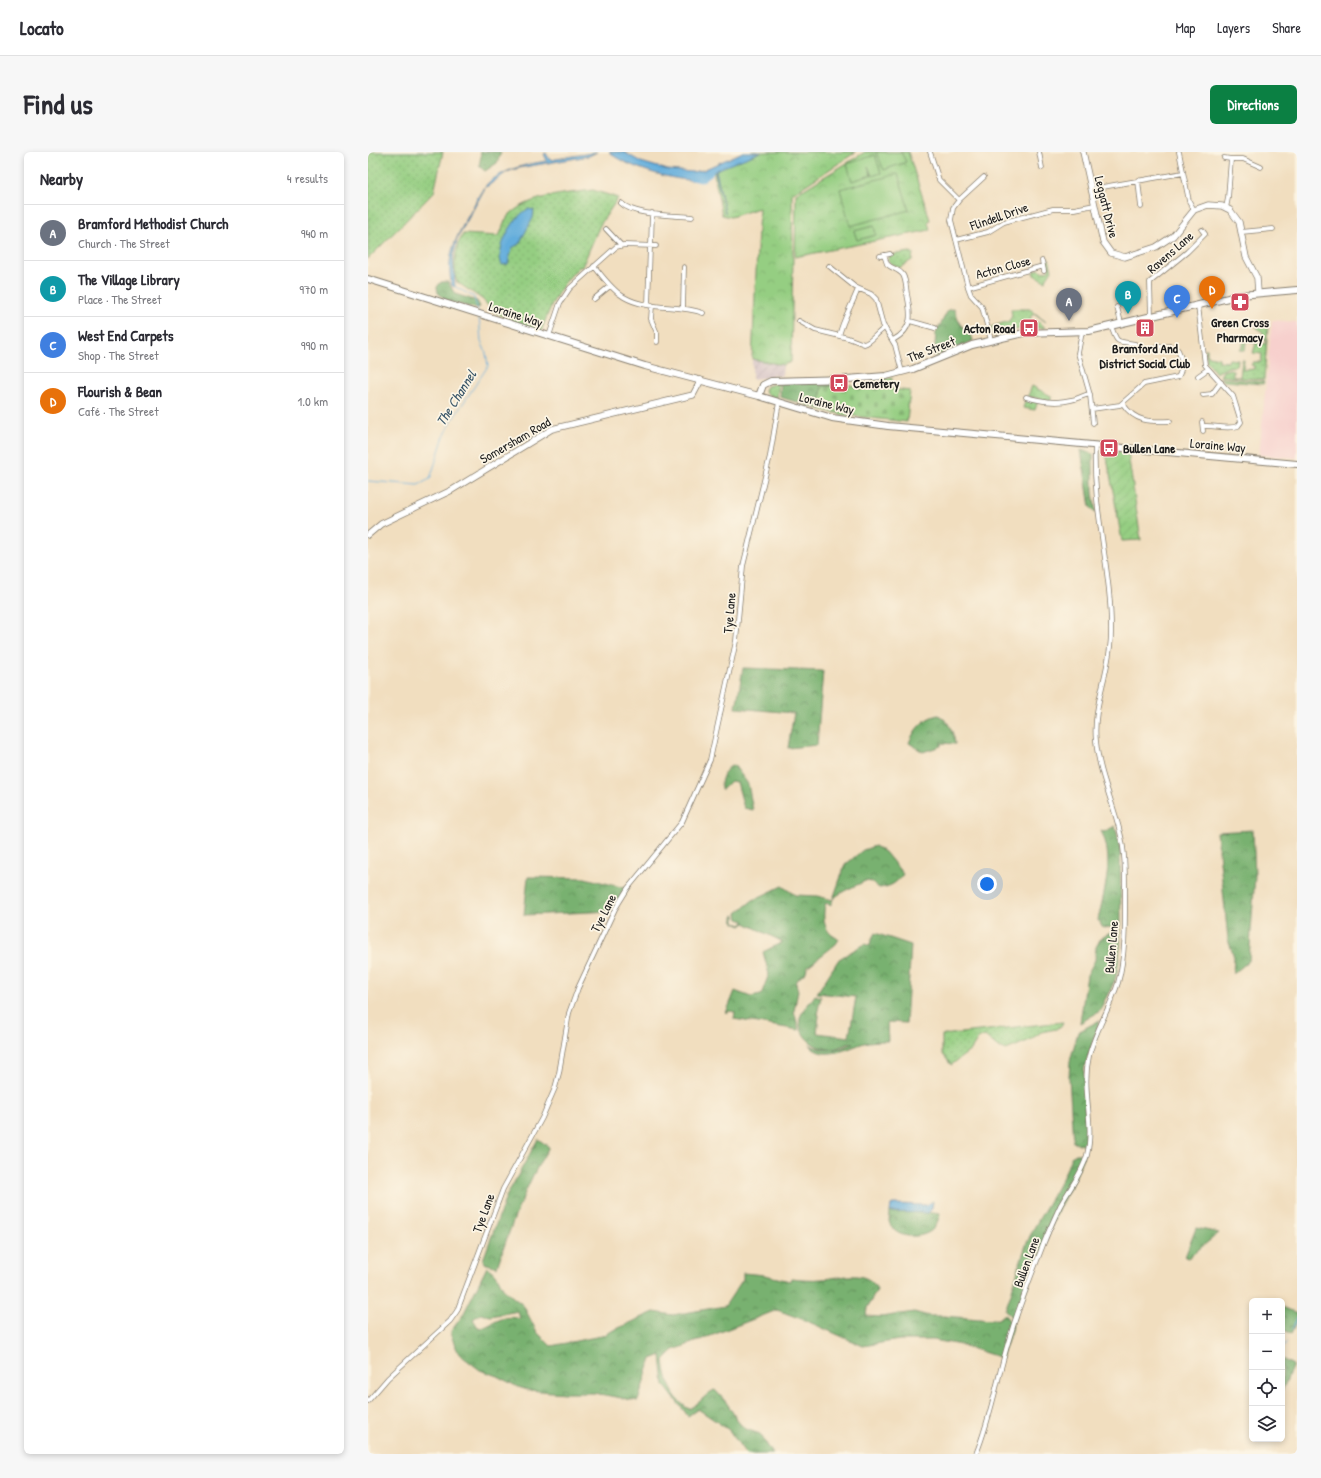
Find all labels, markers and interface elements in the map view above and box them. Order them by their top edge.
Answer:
text: Locato [20,15,64,41]
text: Map [1175,18,1195,37]
text: Layers [1217,18,1250,37]
text: Share [1272,18,1301,37]
text: Find us [24,85,93,123]
button: Directions [1210,85,1297,124]
text: Nearby [40,167,83,190]
text: 4 results [287,169,328,187]
street label: Leggatt Drive [1091,174,1123,240]
street label: Flindell Drive [967,198,1031,235]
text: Bramford Methodist Church [78,213,228,234]
text: A [50,224,56,242]
text: 940 m [301,224,328,242]
street label: Ravens Lane [1143,227,1197,277]
text: Church · The Street [78,234,170,252]
street label: Acton Close [974,251,1032,283]
text: The Village Library [78,269,180,290]
pin: D [1199,276,1225,309]
text: B [50,280,56,298]
text: 970 m [299,280,328,298]
pin: B [1115,281,1141,314]
pin: C [1164,285,1190,318]
pin: A [1056,288,1082,321]
text: Place · The Street [78,290,162,308]
pharmacy icon: Green Cross Pharmacy [1229,291,1251,313]
street label: Loraine Way [487,297,546,331]
place label: Green Cross Pharmacy [1211,313,1269,347]
bus stop icon: Acton Road [1018,317,1040,339]
building icon: Bramford And District Social Club [1134,317,1156,339]
place label: Acton Road [964,319,1016,337]
text: West End Carpets [78,325,174,346]
street label: The Street [904,331,958,366]
text: C [49,336,57,354]
text: 990 m [301,336,328,354]
place label: Bramford And District Social Club [1100,339,1191,372]
text: Shop · The Street [78,346,159,364]
water label: The Channel [431,365,481,429]
bus stop icon: Cemetery [828,372,850,394]
place label: Cemetery [853,374,900,393]
text: Flourish & Bean [78,381,162,402]
street label: Loraine Way [798,388,857,419]
text: D [50,392,56,410]
text: 1.0 km [297,392,328,410]
text: Café · The Street [78,402,159,420]
street label: Somersham Road [476,412,554,468]
street label: Loraine Way [1189,434,1247,456]
bus stop icon: Bullen Lane [1098,437,1120,459]
place label: Bullen Lane [1123,439,1176,457]
street label: Tye Lane [718,592,740,634]
your location [977,874,997,894]
street label: Tye Lane [586,891,620,935]
street label: Bullen Lane [1100,920,1122,974]
street label: Tye Lane [468,1191,498,1235]
street label: Bullen Lane [1009,1234,1043,1290]
map controls [1249,1298,1285,1442]
button: + [1249,1298,1285,1334]
button: − [1249,1334,1285,1370]
button: locate [1249,1370,1285,1406]
button: layers [1249,1406,1285,1442]

